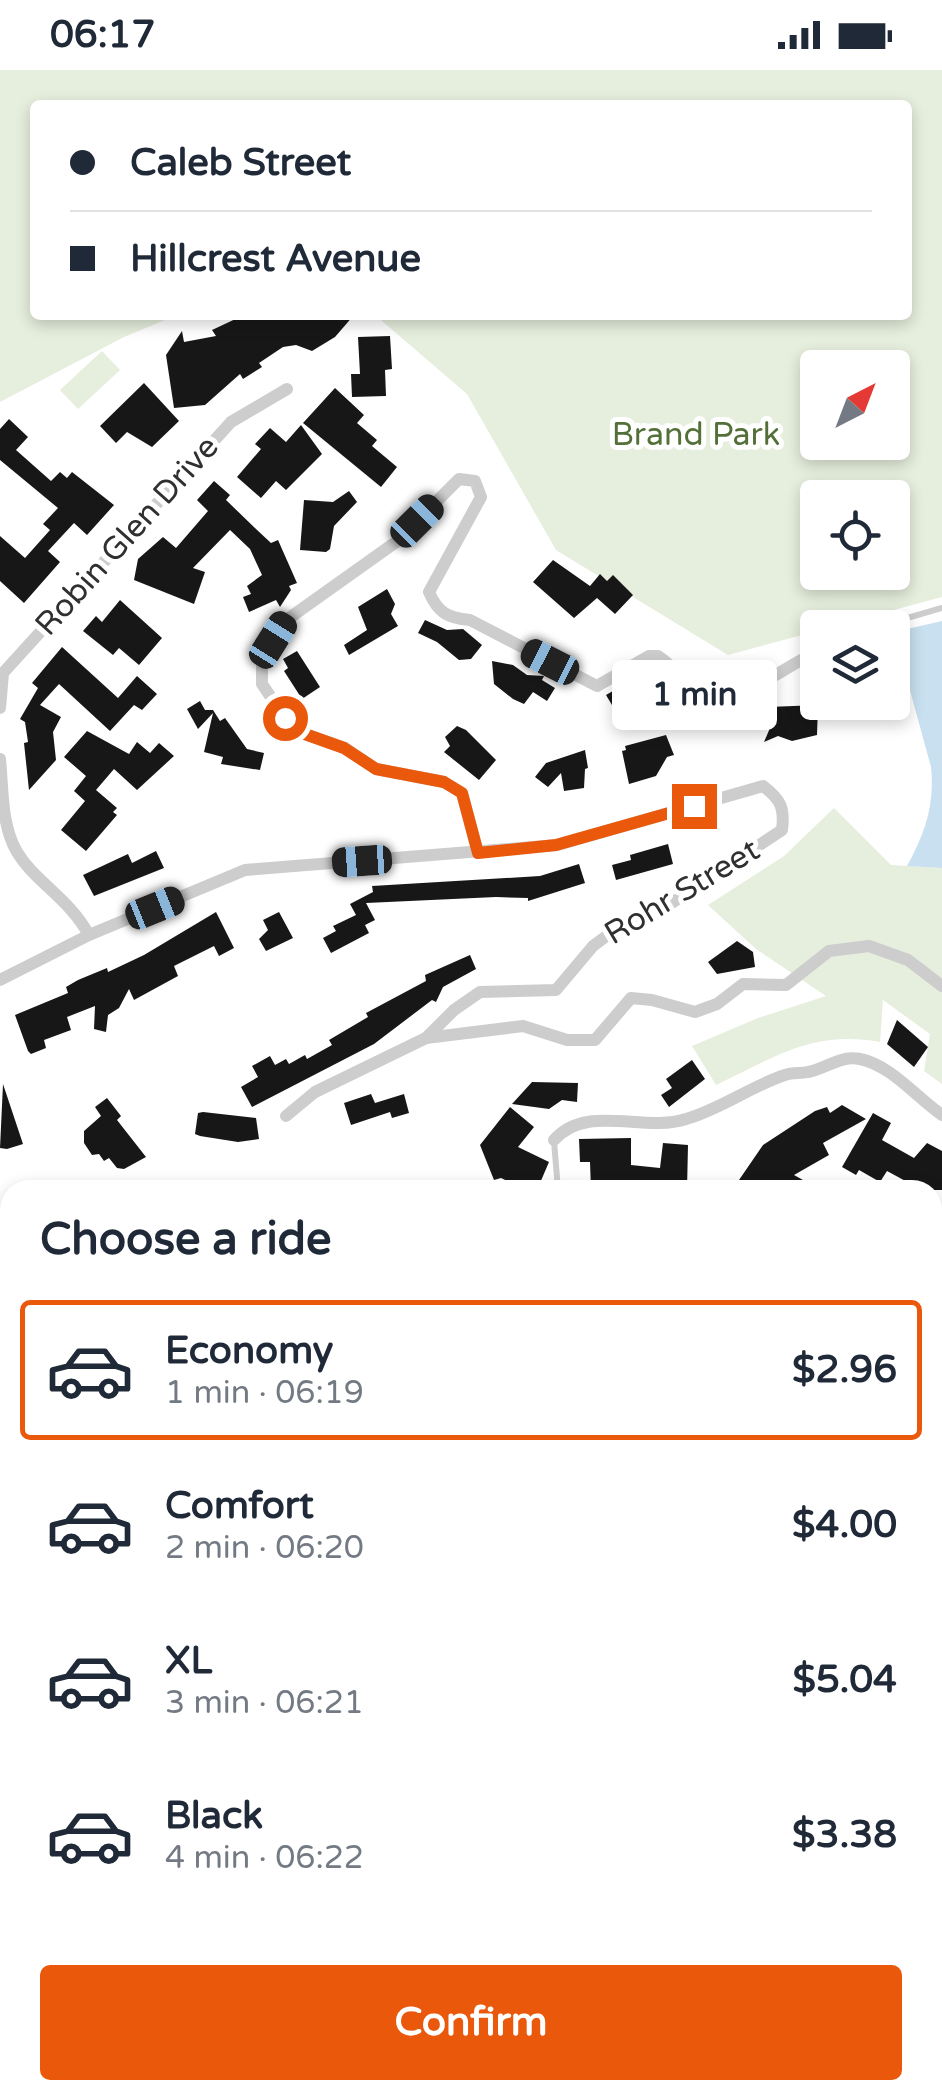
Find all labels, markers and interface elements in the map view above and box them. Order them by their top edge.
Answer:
text: 06:17 [50,12,155,58]
text: Caleb Street [130,140,351,186]
text: Hillcrest Avenue [130,236,421,282]
north arrow [800,350,910,460]
map controls [800,350,910,720]
park label: Brand Park [612,416,780,454]
street label: Robin Glen Drive [28,428,226,644]
button: locate [800,480,910,590]
car [385,489,449,553]
car [244,607,302,673]
button: layers [800,610,910,720]
car [516,635,584,689]
callout: 1 min [612,661,776,731]
text: 1 min [652,676,737,714]
route start [263,696,308,741]
route end [672,784,717,829]
street label: Rohr Street [598,831,766,953]
car [331,844,393,878]
car [122,883,188,933]
text: Choose a ride [40,1213,331,1267]
icon: car [45,1325,135,1415]
text: Economy [165,1328,333,1374]
text: $2.96 [792,1347,897,1393]
text: 1 min · 06:19 [165,1374,364,1412]
icon: car [45,1480,135,1570]
text: Comfort [165,1483,314,1529]
text: $4.00 [792,1502,897,1548]
text: 2 min · 06:20 [165,1529,364,1567]
icon: car [45,1635,135,1725]
text: XL [165,1638,212,1684]
text: $5.04 [792,1657,897,1703]
text: 3 min · 06:21 [165,1684,364,1722]
icon: car [45,1790,135,1880]
text: Black [165,1793,263,1839]
text: $3.38 [792,1812,897,1858]
text: 4 min · 06:22 [165,1839,364,1877]
button: Confirm [40,1965,902,2080]

